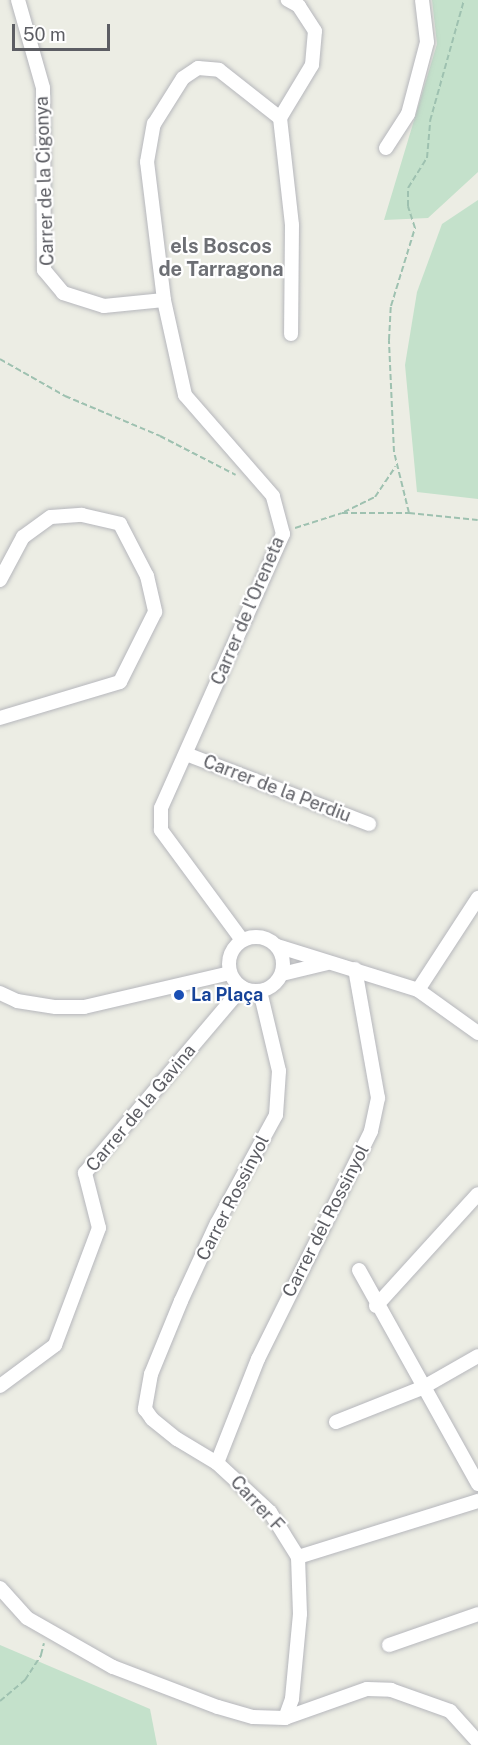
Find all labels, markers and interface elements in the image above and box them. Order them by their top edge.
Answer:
scale bar [15,12,112,50]
text: 50 m [23,24,66,45]
street label: Carrer de la Cigonya [31,96,59,266]
district label: els Boscos de Tarragona [158,235,284,282]
street label: Carrer de l'Oreneta [207,533,289,689]
street label: Carrer de la Perdiu [200,751,354,827]
place label: La Plaça [191,984,263,1006]
marker: La Plaça [172,988,186,1002]
street label: Carrer de la Gavina [81,1040,201,1176]
street label: Carrer Rossinyol [192,1132,274,1264]
street label: Carrer del Rossinyol [278,1141,374,1301]
street label: Carrer F [226,1472,288,1536]

